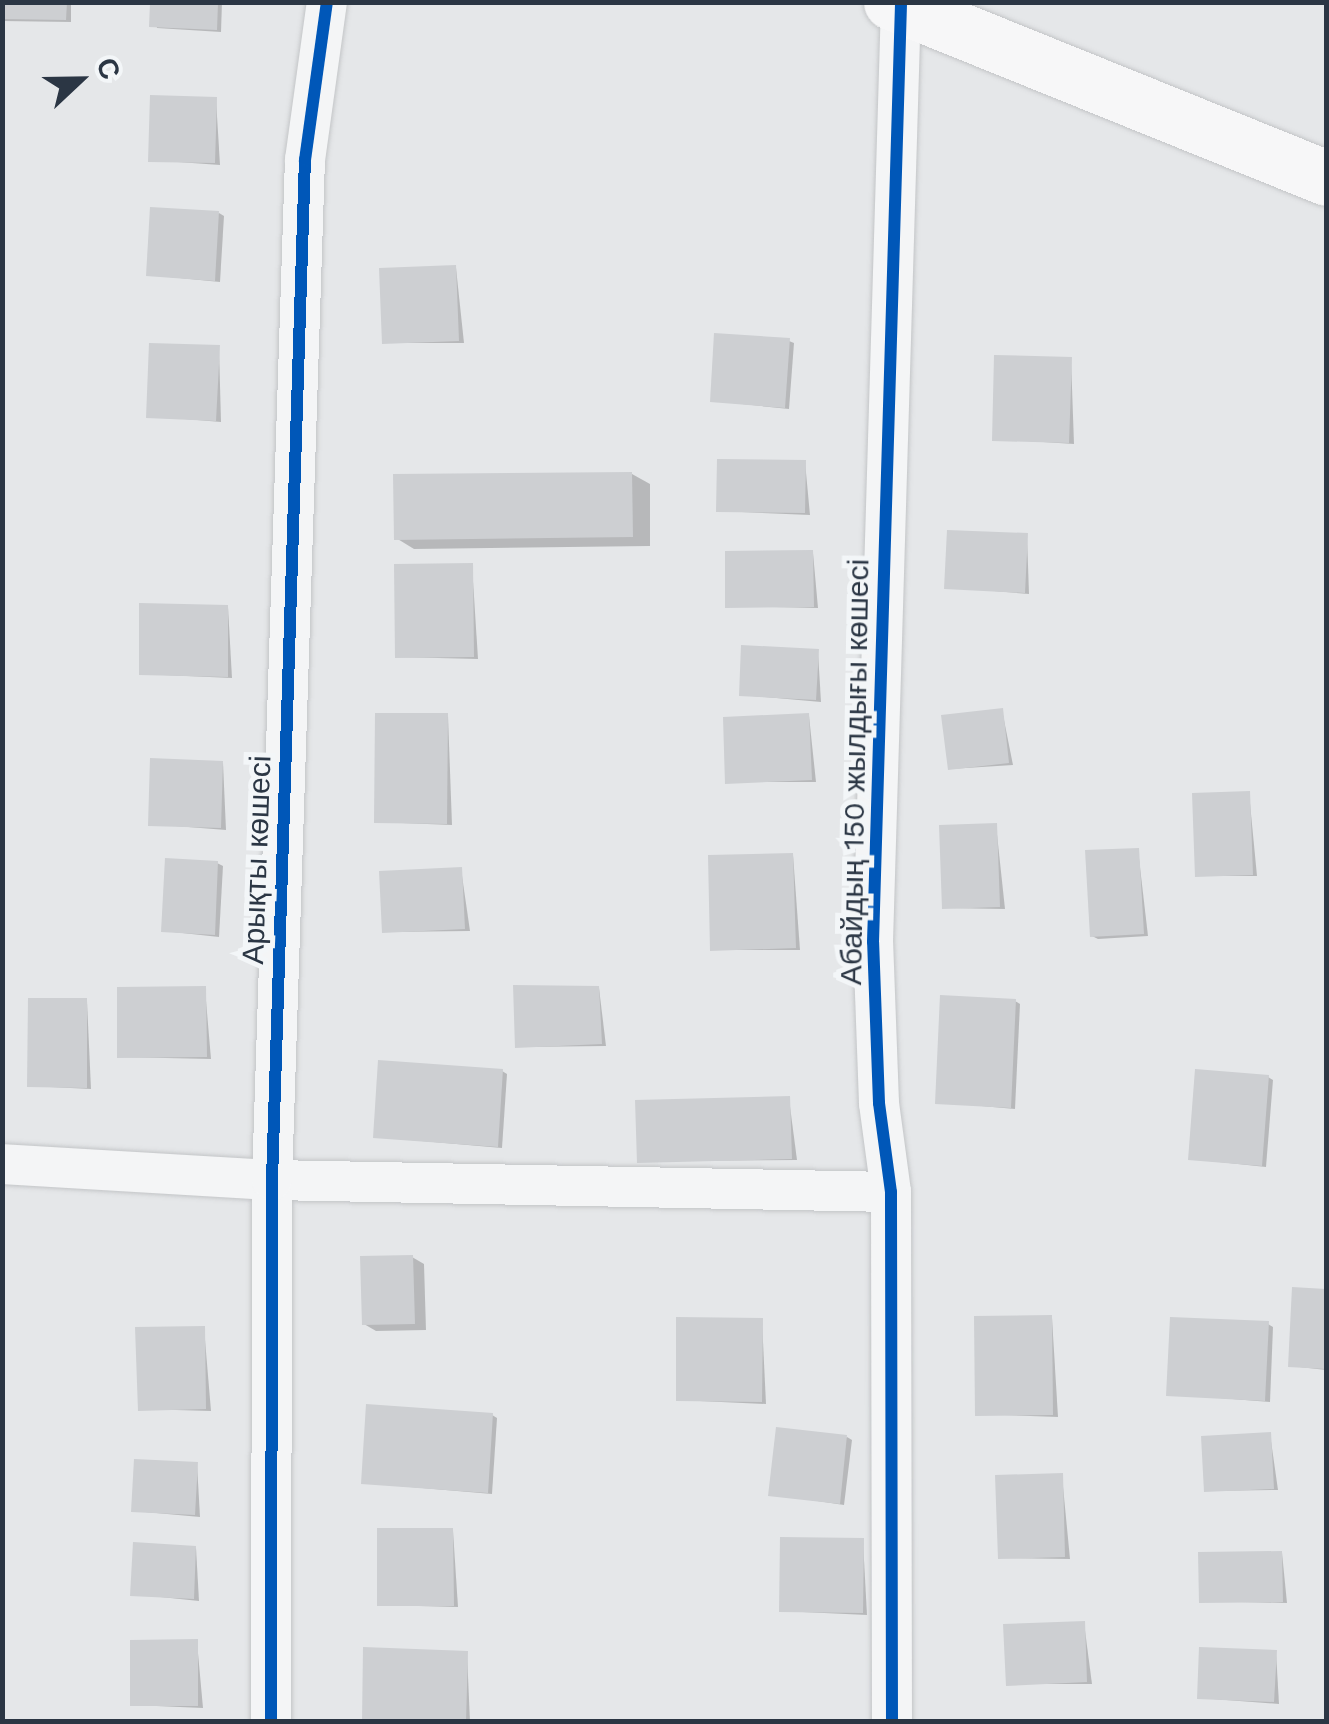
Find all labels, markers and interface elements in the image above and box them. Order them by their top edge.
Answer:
north arrow [30,30,130,130]
text: С [89,53,127,84]
street label: Абайдың 150 жылдығы көшесі [833,558,877,986]
street label: Арықты көшесі [235,755,279,965]

